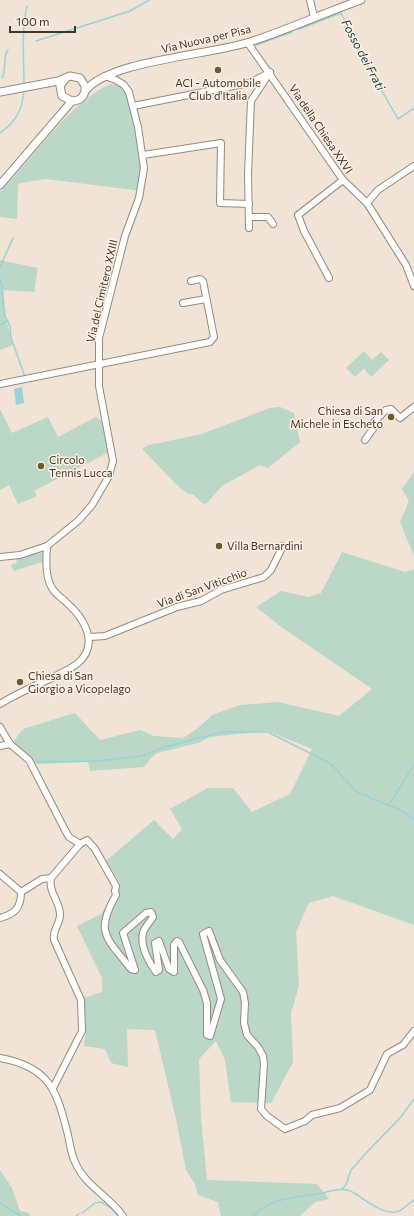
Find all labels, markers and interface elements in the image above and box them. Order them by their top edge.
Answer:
scale bar [10,8,75,34]
text: 100 m [16,14,50,28]
water label: Fosso dei Frati [339,17,389,93]
street label: Via Nuova per Pisa [160,22,252,55]
marker: ACI - Automobile Club d'Italia [213,65,223,75]
place label: ACI - Automobile Club d'Italia [175,76,261,102]
street label: Via della Chiesa XXVI [287,82,356,176]
street label: Via del Cimitero XXIII [83,238,120,344]
place label: Chiesa di San Michele in Escheto [290,404,383,430]
marker: Chiesa di San Michele in Escheto [386,412,396,422]
place label: Circolo Tennis Lucca [49,453,113,479]
marker: Circolo Tennis Lucca [36,461,46,471]
place label: Villa Bernardini [227,539,303,552]
marker: Villa Bernardini [214,541,224,551]
street label: Via di San Viticchio [155,565,249,610]
place label: Chiesa di San Giorgio a Vicopelago [28,669,131,695]
marker: Chiesa di San Giorgio a Vicopelago [15,677,25,687]

